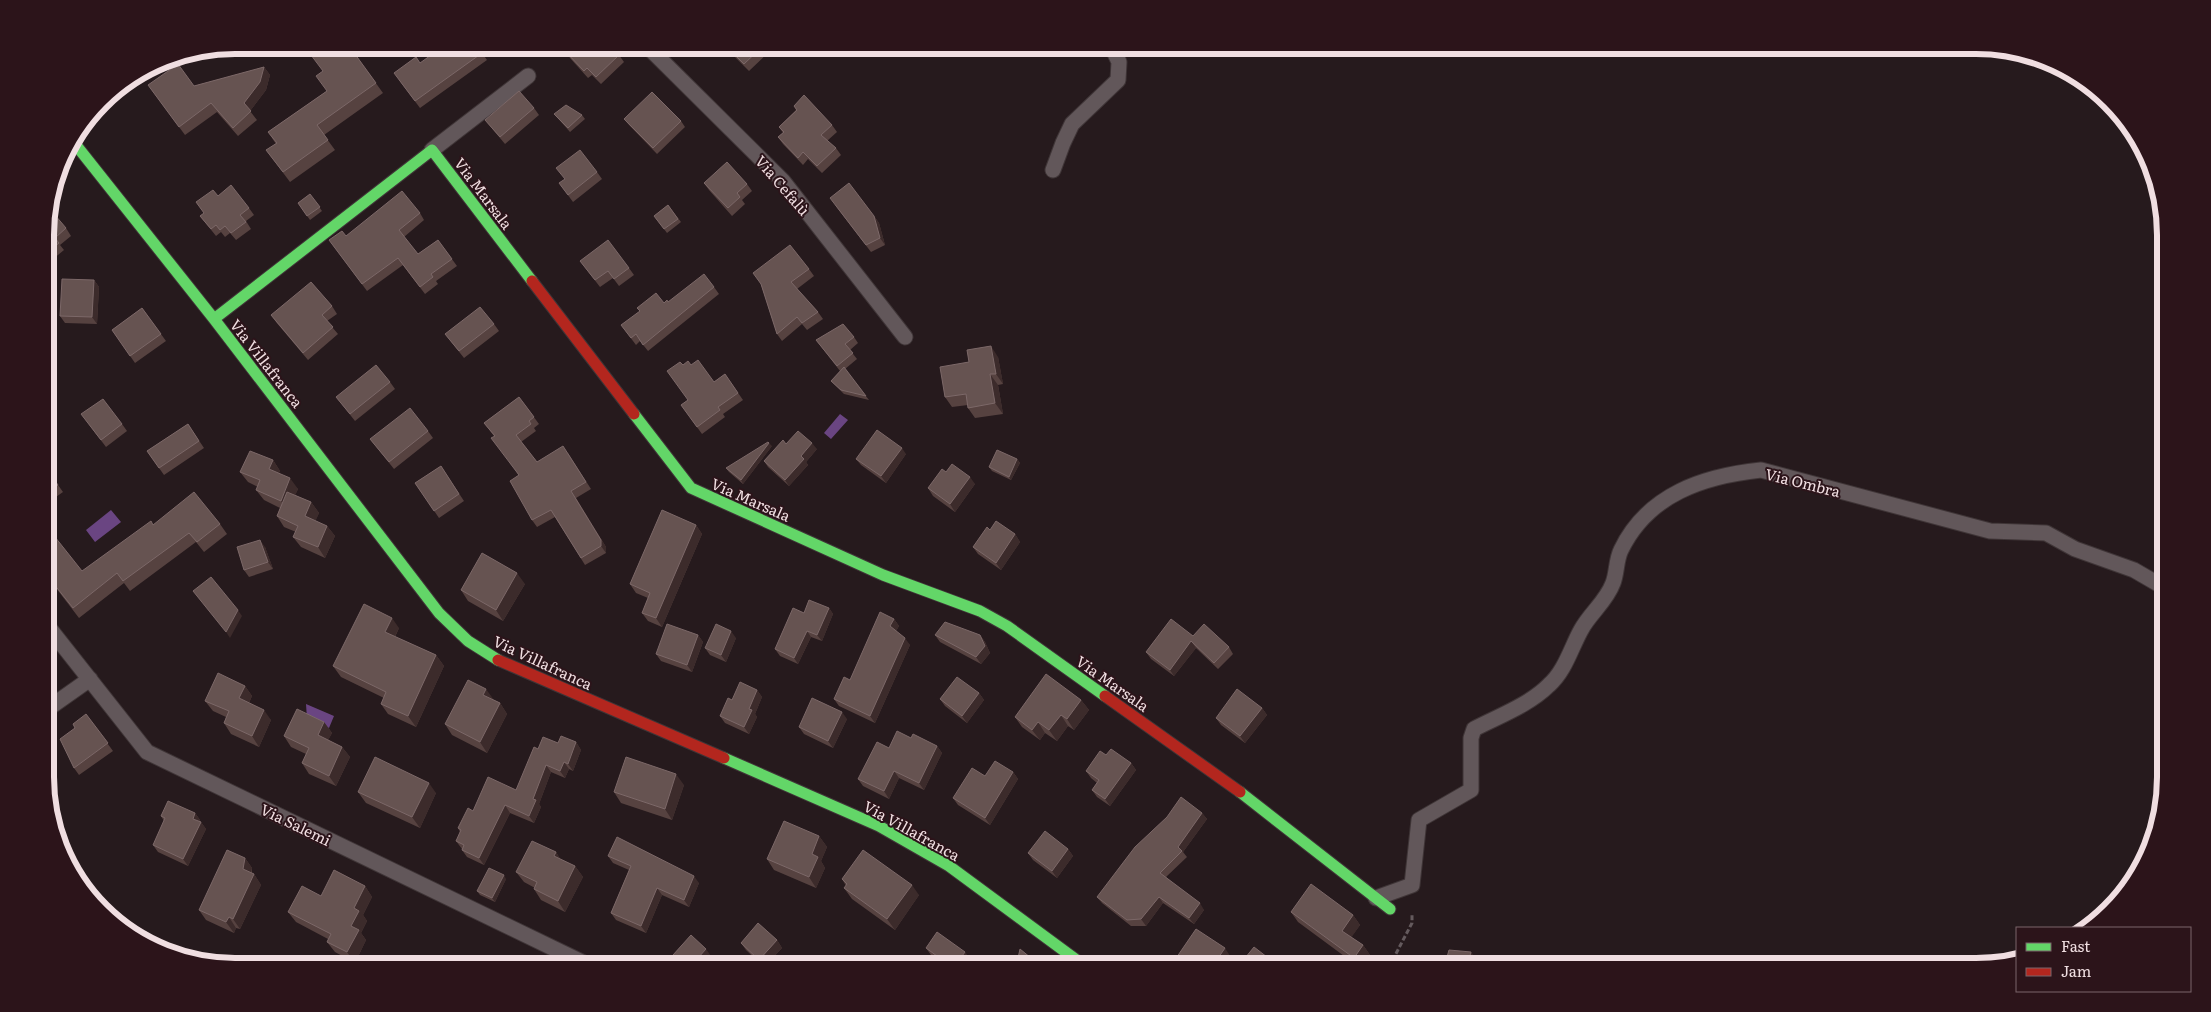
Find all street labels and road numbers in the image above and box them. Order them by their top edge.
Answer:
street label: Via Cefalù [750,150,816,221]
street label: Via Marsala [449,152,519,234]
street label: Via Villafranca [225,314,310,413]
street label: Via Ombra [1763,462,1844,503]
street label: Via Marsala [708,471,795,527]
street label: Via Villafranca [490,629,597,695]
street label: Via Marsala [1072,649,1155,717]
street label: Via Villafranca [860,794,965,866]
street label: Via Salemi [257,797,335,851]

